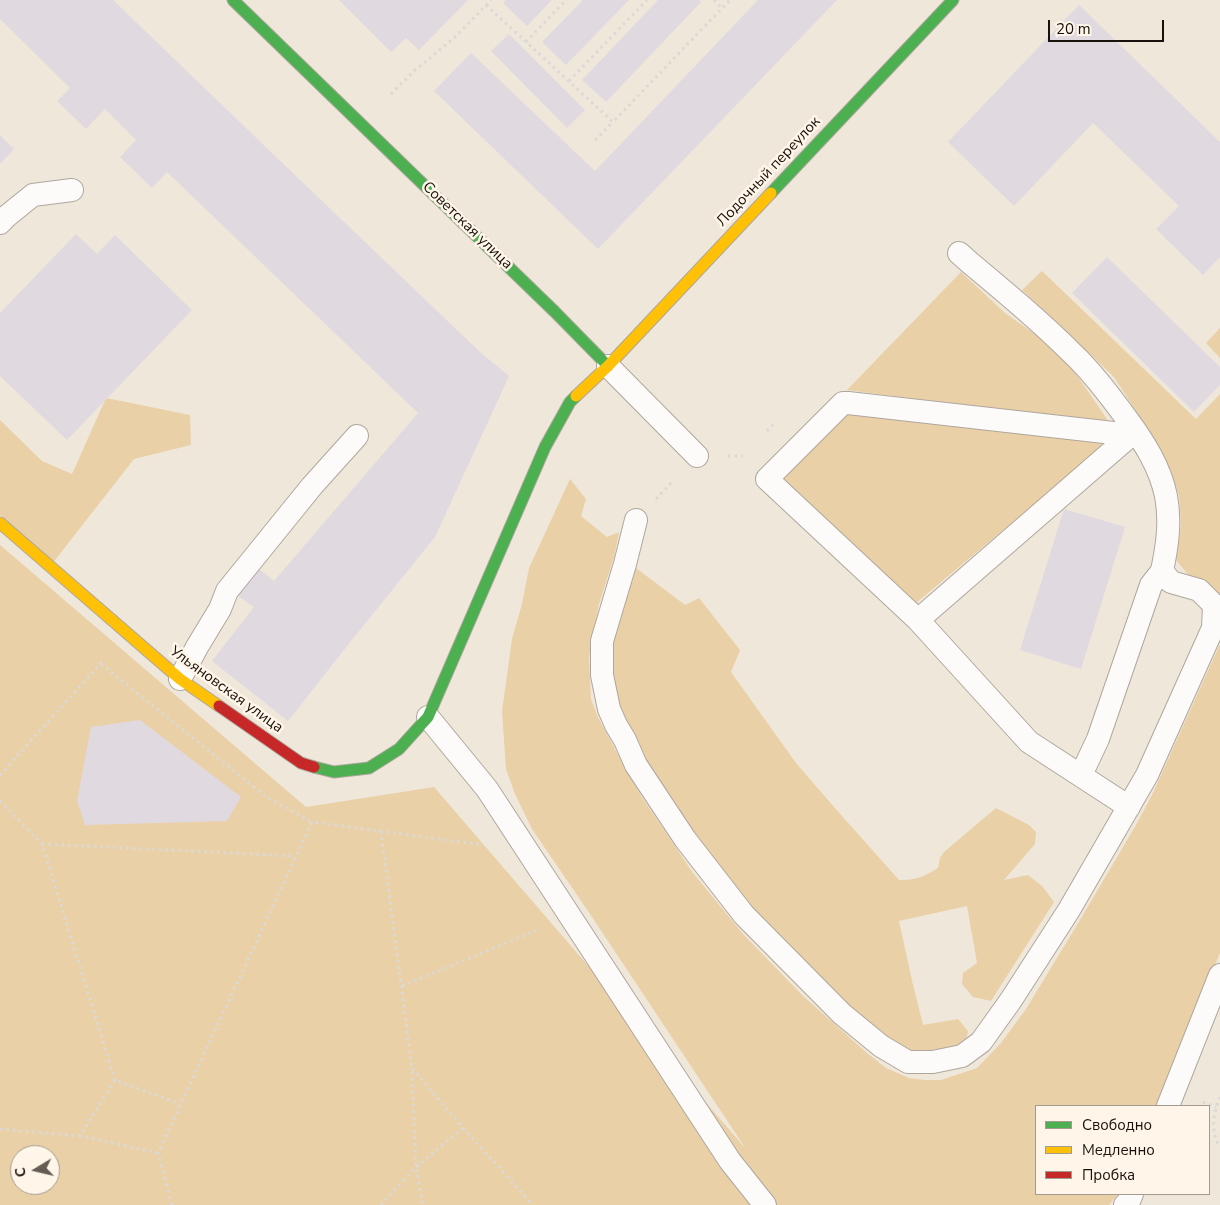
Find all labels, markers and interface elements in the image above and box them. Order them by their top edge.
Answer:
scale bar [1050,10,1166,42]
text: 20 m [1056,19,1091,39]
street label: Лодочный переулок [713,113,825,231]
street label: Советская улица [418,178,516,274]
street label: Ульяновская улица [166,643,286,737]
legend [1035,1105,1210,1195]
text: Свободно [1082,1115,1152,1135]
text: Медленно [1082,1140,1155,1160]
north arrow [10,1145,60,1195]
text: Пробка [1082,1165,1135,1185]
text: С [11,1166,31,1178]

